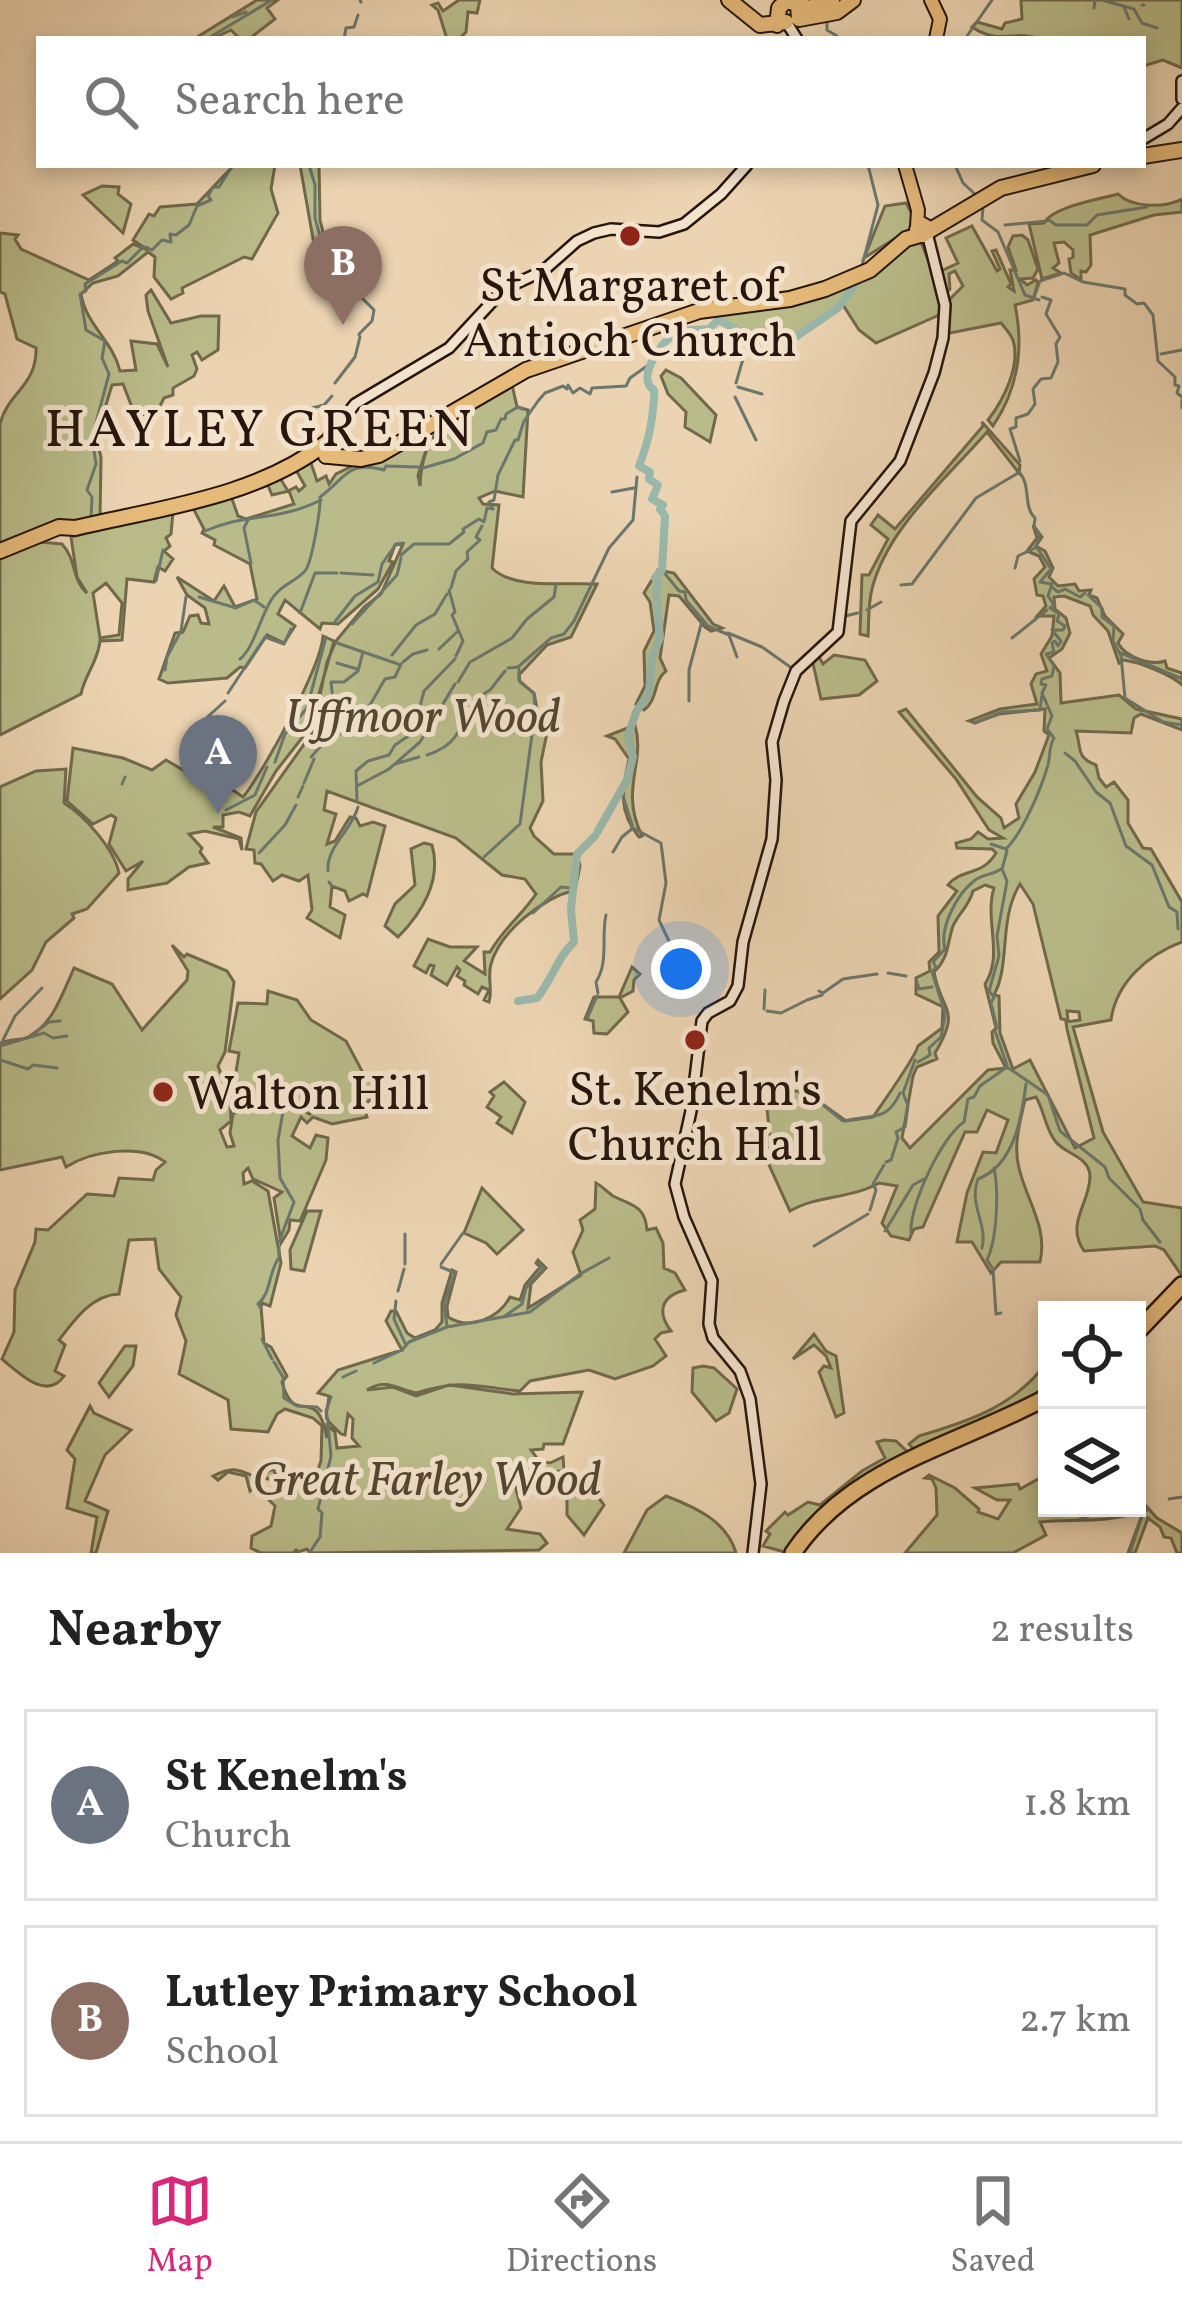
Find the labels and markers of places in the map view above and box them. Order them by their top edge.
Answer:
marker: St Margaret of Antioch Church [617,223,643,249]
pin: B [304,226,382,325]
place label: St Margaret of Antioch Church [463,255,797,377]
pin: A [179,715,257,814]
marker: St. Kenelm's Church Hall [682,1027,708,1053]
place label: St. Kenelm's Church Hall [568,1059,822,1181]
place label: Walton Hill [187,1063,430,1130]
marker: Walton Hill [150,1079,176,1105]

